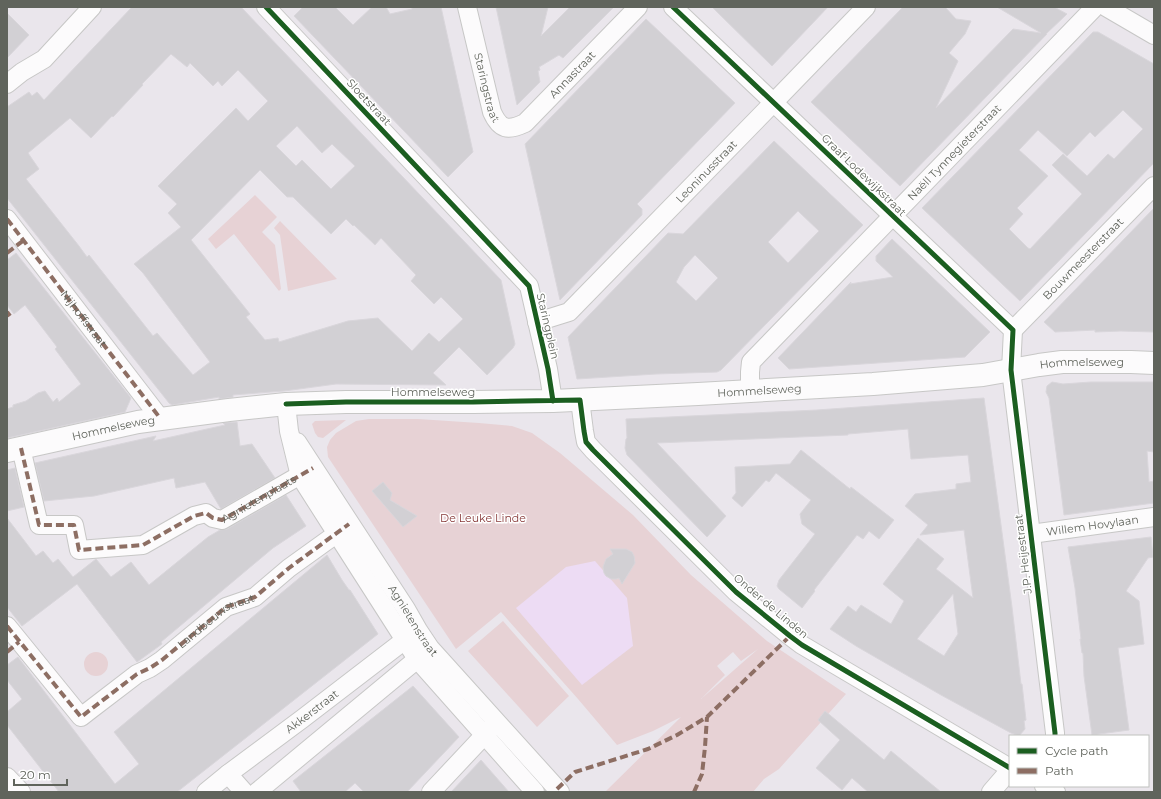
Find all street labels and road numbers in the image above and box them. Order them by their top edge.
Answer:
street label: Annastraat [546,48,599,101]
street label: Staringstraat [471,52,503,126]
street label: Sloetstraat [344,76,395,129]
street label: Naëll Tynnegieterstraat [904,101,1004,203]
street label: Graaf Lodewijkstraat [819,131,910,220]
street label: Leoninusstraat [673,137,740,206]
street label: Bouwmeesterstraat [1040,214,1127,302]
street label: Nijhoffstraat [58,288,110,351]
street label: Staringplein [534,292,562,360]
street label: Hommelseweg [1039,354,1124,372]
street label: Hommelseweg [717,381,802,400]
street label: Hommelseweg [391,385,475,399]
street label: Hommelseweg [71,413,156,443]
street label: Agnietenplaats [219,472,299,526]
street label: Willem Hovylaan [1045,512,1139,539]
street label: J.P. Heijestraat [1011,513,1035,596]
street label: Onder de Linden [731,571,811,641]
street label: Agnietenstraat [385,582,441,660]
street label: Landbouwstraat [175,591,257,651]
street label: Akkerstraat [282,686,342,736]

